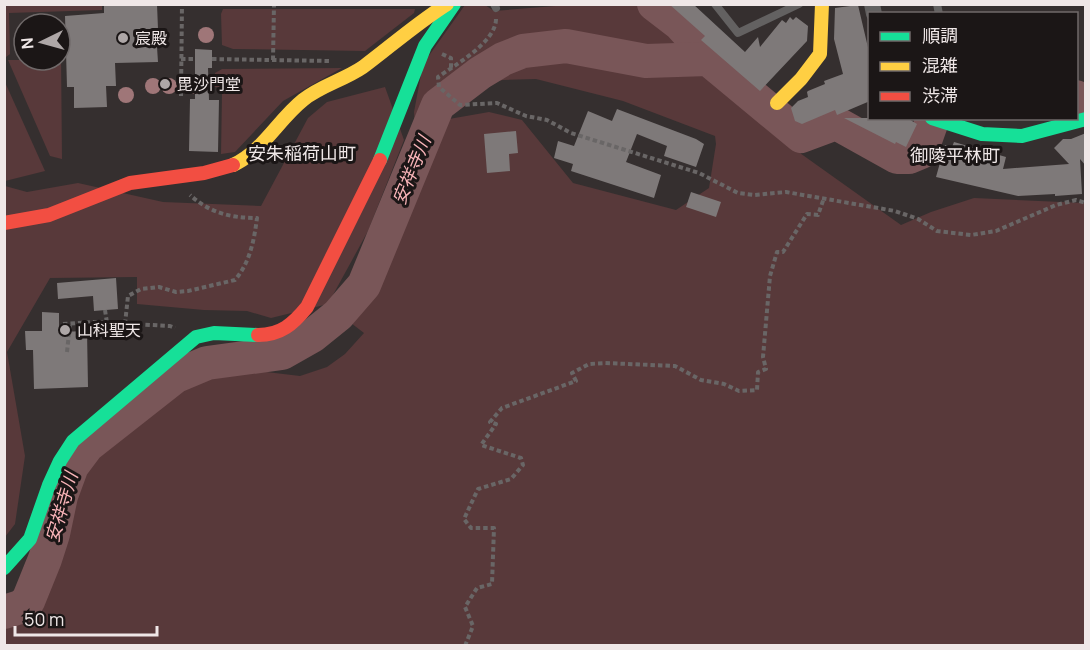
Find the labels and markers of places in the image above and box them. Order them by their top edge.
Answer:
place label: 宸殿 [135,27,167,49]
marker: 宸殿 [116,31,130,45]
place label: 毘沙門堂 [177,73,241,95]
marker: 毘沙門堂 [158,77,172,91]
place label: 山科聖天 [77,319,141,341]
marker: 山科聖天 [58,323,72,337]

